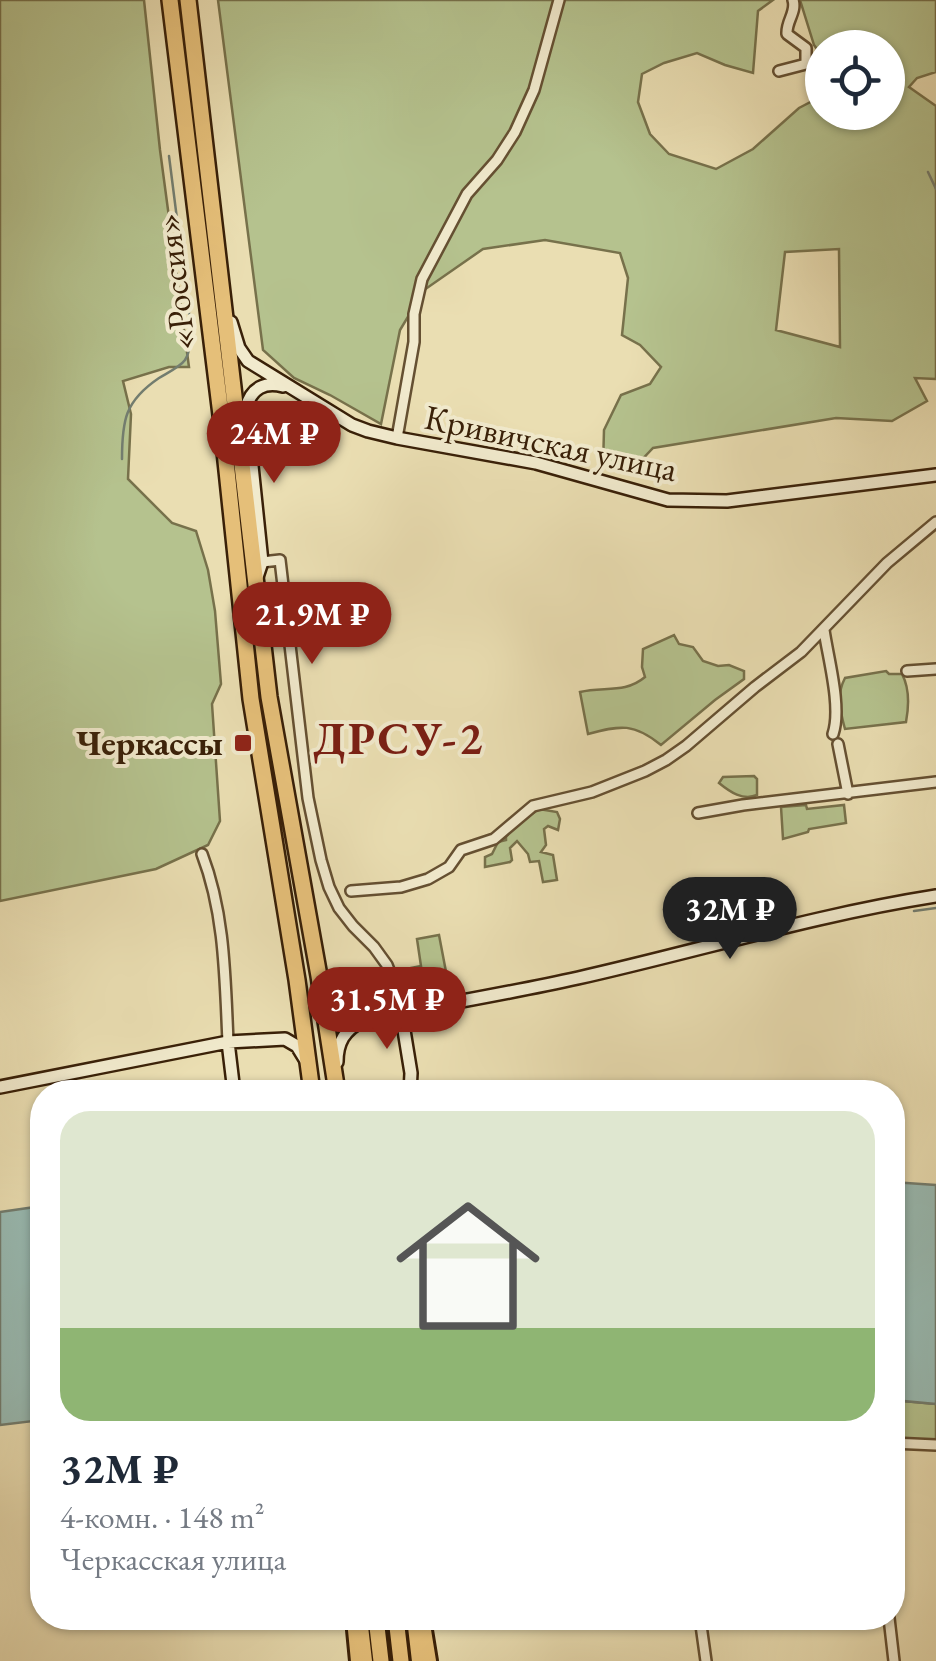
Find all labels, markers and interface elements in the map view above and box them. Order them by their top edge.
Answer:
map controls [805,30,905,130]
button: locate [805,30,905,130]
street label: «Россия» [144,211,205,353]
street label: Кривичская улица [421,394,682,492]
pin: 24M ₽ [204,401,344,486]
text: 24M ₽ [229,412,319,454]
pin: 21.9M ₽ [220,582,404,667]
text: 21.9M ₽ [254,593,370,635]
district label: ДРСУ-2 [313,709,485,767]
place label: Черкассы [76,720,223,765]
marker: Черкассы [232,732,254,754]
pin: 32M ₽ [660,877,800,962]
text: 32M ₽ [685,888,775,930]
pin: 31.5M ₽ [295,967,479,1052]
text: 31.5M ₽ [329,978,445,1020]
icon: home [378,1176,558,1356]
text: 32M ₽ [60,1441,179,1496]
text: 4-комн. · 148 m² [60,1496,265,1538]
text: Черкасская улица [60,1538,286,1580]

